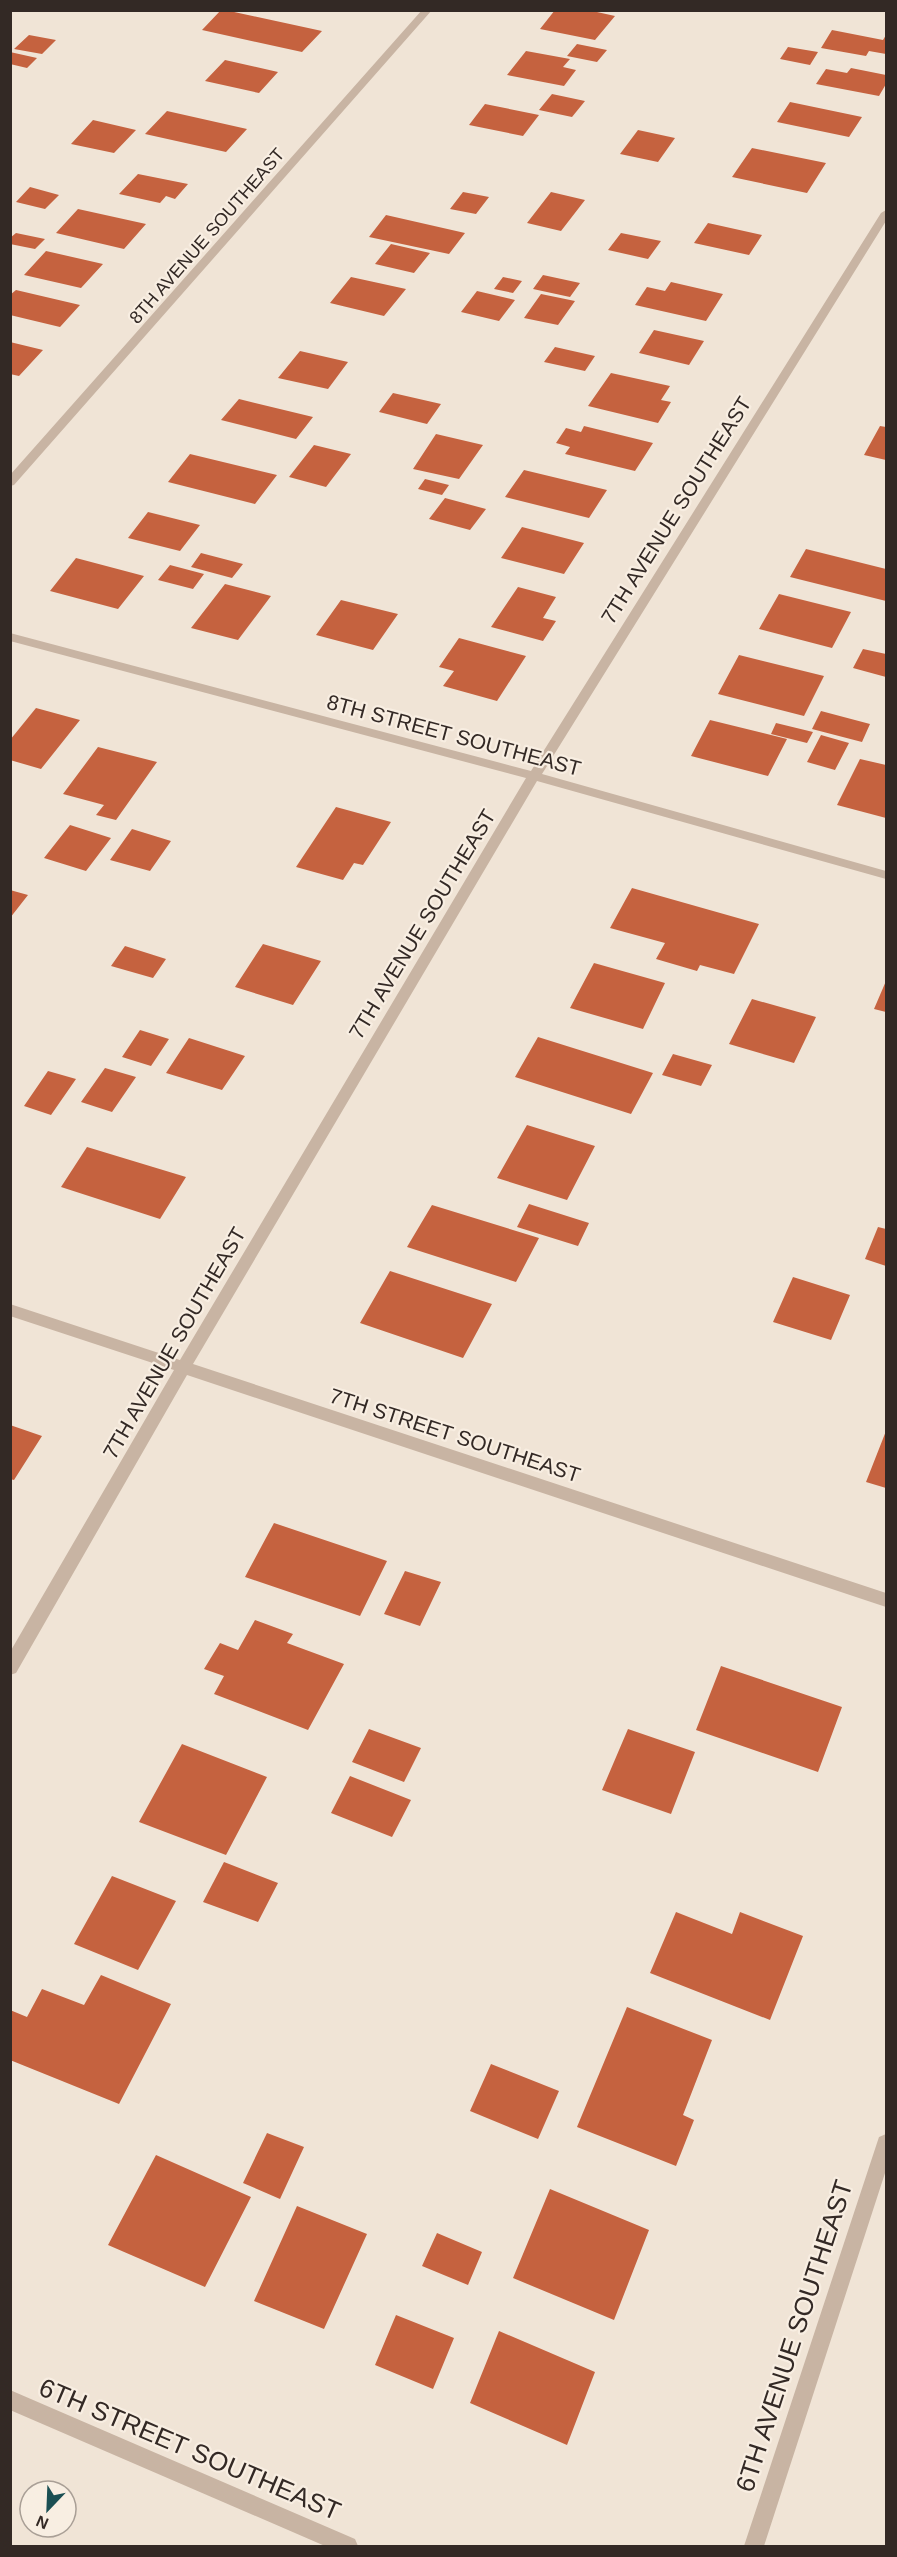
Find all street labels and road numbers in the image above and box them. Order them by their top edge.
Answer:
street label: 8TH AVENUE SOUTHEAST [125,144,289,328]
street label: 7TH AVENUE SOUTHEAST [596,392,756,628]
street label: 8TH STREET SOUTHEAST [324,690,584,780]
street label: 7TH AVENUE SOUTHEAST [344,805,500,1043]
street label: 7TH AVENUE SOUTHEAST [98,1223,250,1463]
street label: 7TH STREET SOUTHEAST [327,1384,583,1486]
street label: 6TH AVENUE SOUTHEAST [729,2176,859,2496]
street label: 6TH STREET SOUTHEAST [35,2372,345,2526]

